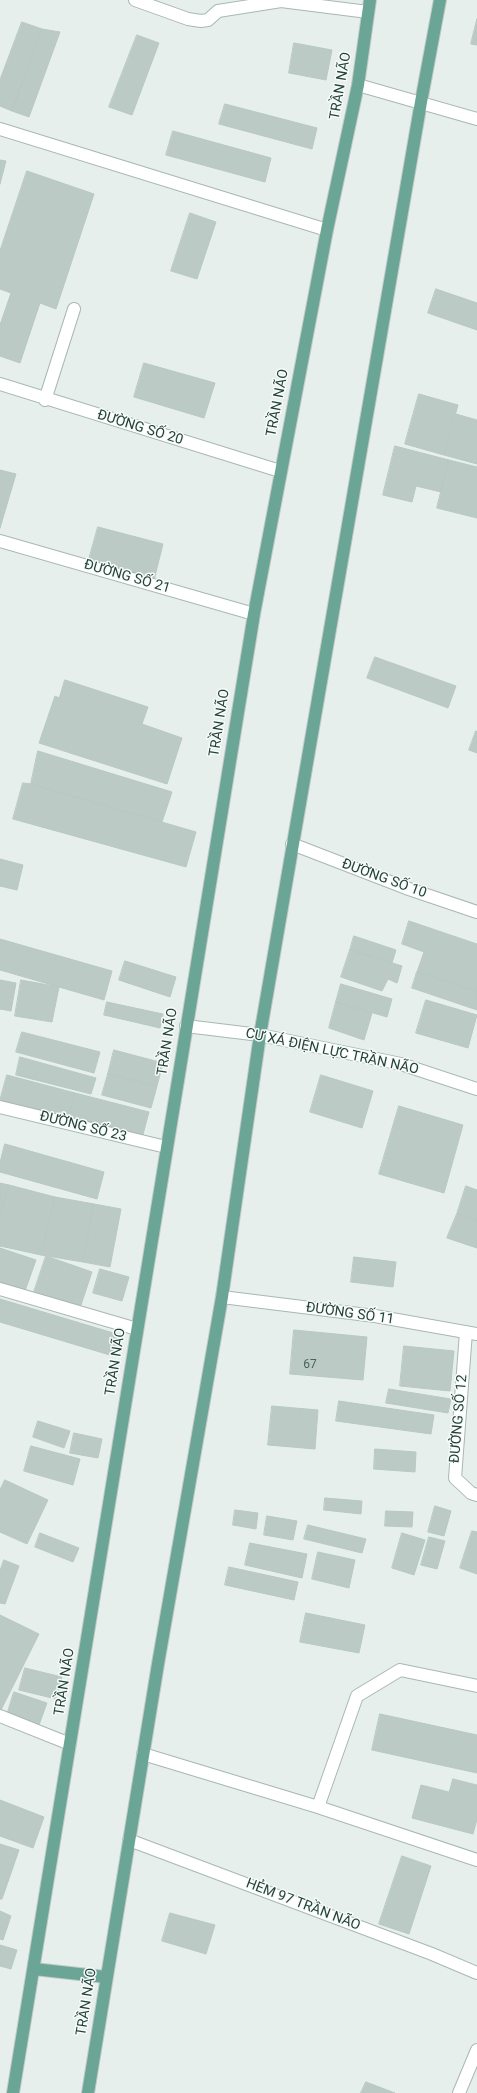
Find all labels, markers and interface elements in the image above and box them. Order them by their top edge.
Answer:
street label: TRẦN NÃO [327,51,355,121]
street label: TRẦN NÃO [263,368,293,438]
street label: ĐƯỜNG SỐ 20 [95,407,185,449]
street label: ĐƯỜNG SỐ 21 [82,557,172,597]
street label: TRẦN NÃO [206,688,234,758]
street label: ĐƯỜNG SỐ 10 [339,856,429,902]
street label: TRẦN NÃO [154,1007,182,1077]
street label: CƯ XÁ ĐIỆN LỰC TRẦN NÃO [244,1025,420,1079]
street label: ĐƯỜNG SỐ 23 [38,1108,128,1146]
street label: ĐƯỜNG SỐ 11 [305,1299,395,1329]
street label: TRẦN NÃO [102,1327,130,1397]
house number: 67 [303,1358,317,1372]
street label: ĐƯỜNG SỐ 12 [447,1374,471,1464]
street label: TRẦN NÃO [51,1647,79,1717]
street label: HẺM 97 TRẦN NÃO [243,1875,363,1935]
street label: TRẦN NÃO [73,1967,101,2037]

